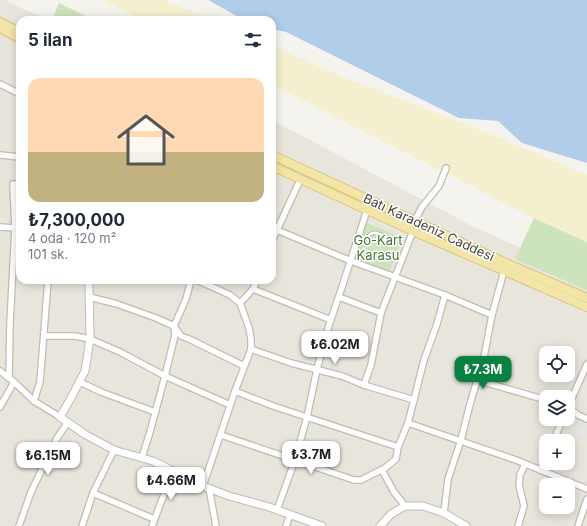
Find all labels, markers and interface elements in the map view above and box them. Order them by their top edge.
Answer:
icon: filters [242,29,264,51]
text: 5 ilan [28,30,73,50]
icon: home [110,104,182,176]
street label: Batı Karadeniz Caddesi [361,190,497,264]
text: ₺7,300,000 [28,210,125,230]
text: 4 oda · 120 m² [28,230,116,246]
park label: Go-Kart Karasu [354,232,402,263]
text: 101 sk. [28,246,68,262]
pin: ₺6.02M [302,331,368,365]
text: ₺6.02M [310,336,360,352]
map controls [539,346,575,514]
button: locate [539,346,575,382]
pin: ₺7.3M [455,356,511,390]
text: ₺7.3M [464,361,502,377]
button: layers [539,390,575,426]
button: + [539,434,575,470]
pin: ₺3.7M [283,441,339,475]
pin: ₺6.15M [15,442,81,476]
text: ₺3.7M [291,446,331,462]
text: ₺6.15M [25,447,71,463]
pin: ₺4.66M [138,467,204,501]
text: ₺4.66M [146,472,196,488]
button: − [539,478,575,514]

